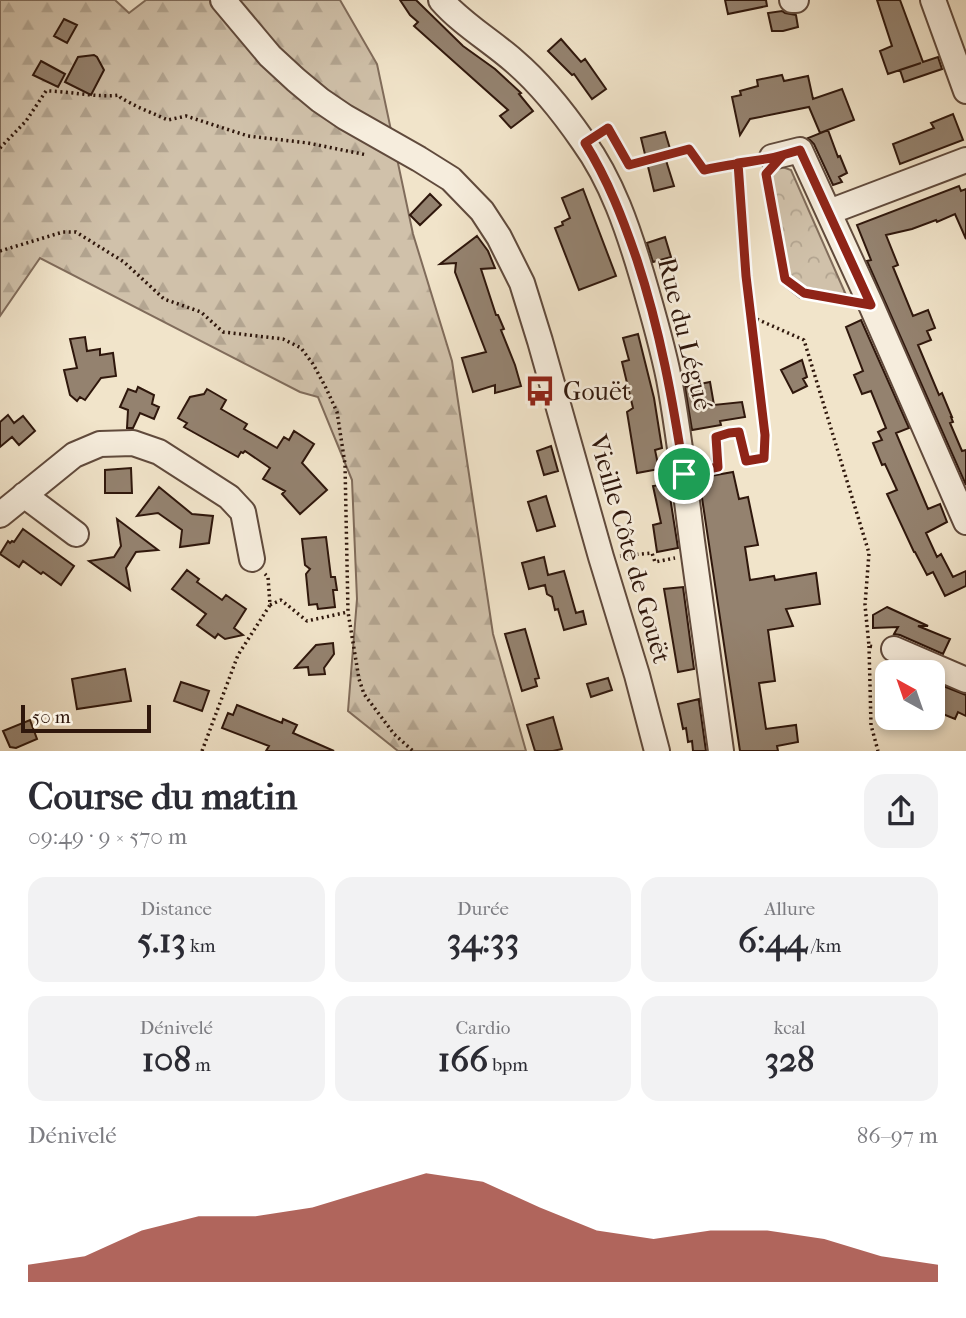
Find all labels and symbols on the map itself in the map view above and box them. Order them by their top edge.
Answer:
street label: Rue du Légué [651,254,719,414]
bus stop icon: Gouët [523,374,557,408]
place label: Gouët [563,376,632,407]
street label: Vieille Côte de Gouët [582,430,678,668]
pin [654,444,714,504]
north arrow [875,660,945,730]
scale bar [21,702,150,734]

